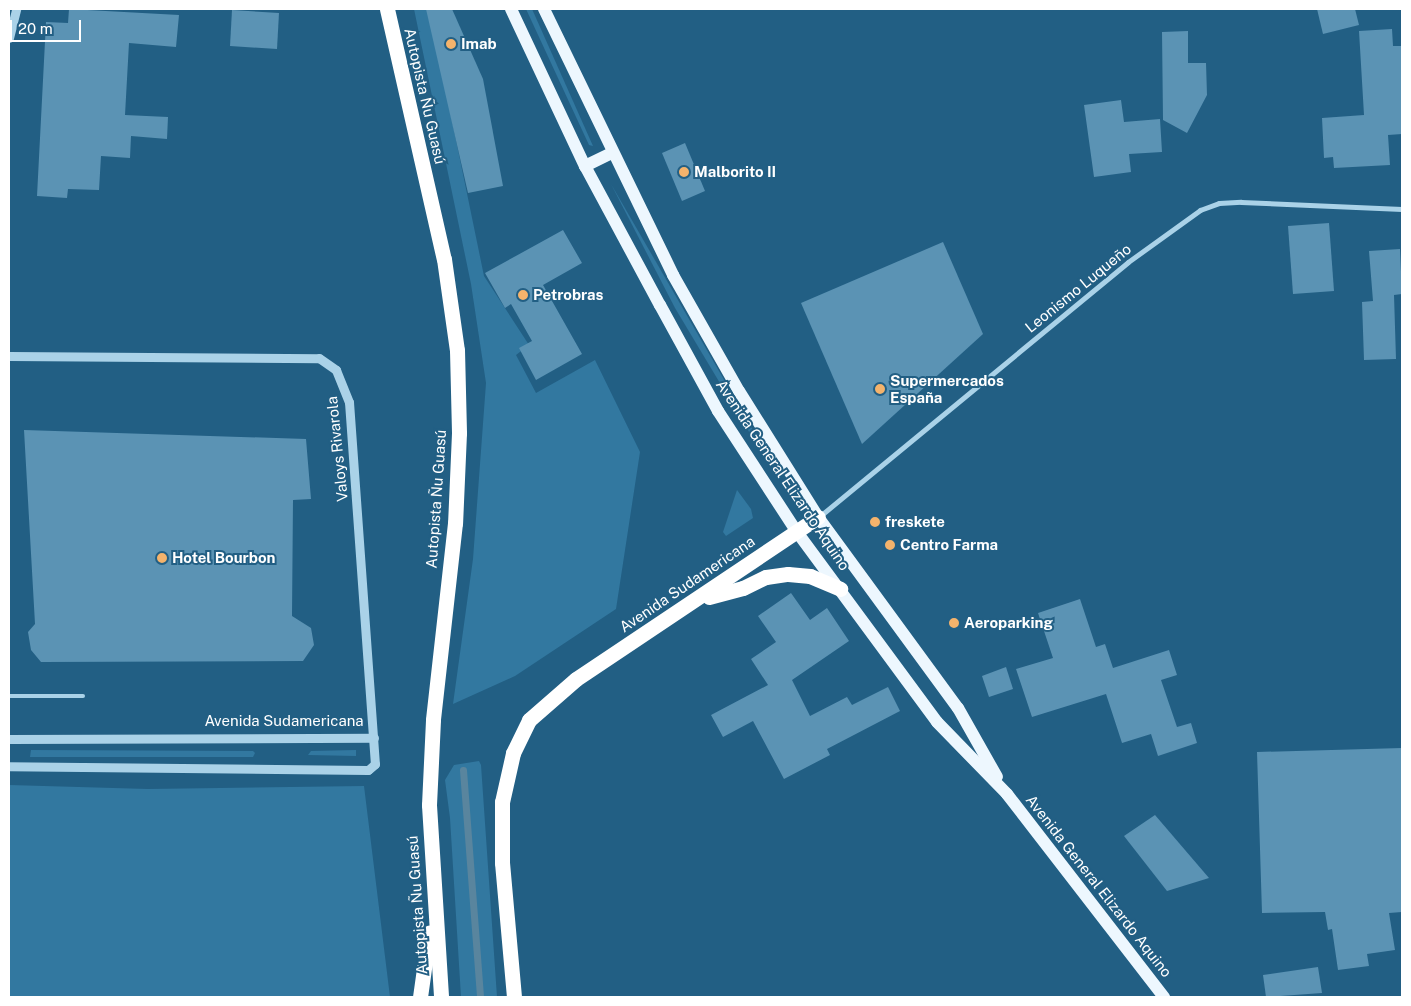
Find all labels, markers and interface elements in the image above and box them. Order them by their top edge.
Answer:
scale bar [12,10,84,42]
text: 20 m [18,20,53,37]
street label: Autopista Ñu Guasú [401,26,449,166]
place label: Imab [461,35,497,53]
marker: Imab [445,38,457,50]
place label: Malborito II [694,163,776,181]
marker: Malborito II [678,166,690,178]
street label: Leonismo Luqueño [1021,240,1135,336]
place label: Petrobras [533,286,603,304]
marker: Petrobras [517,289,529,301]
place label: Supermercados España [890,371,1004,406]
street label: Avenida General Elizardo Aquino [712,376,854,574]
marker: Supermercados España [874,383,886,395]
street label: Valoys Rivarola [323,395,351,503]
street label: Autopista Ñu Guasú [422,429,450,569]
place label: freskete [885,513,945,531]
marker: freskete [869,516,881,528]
street label: Avenida Sudamericana [616,532,758,636]
place label: Centro Farma [900,536,998,554]
marker: Centro Farma [884,539,896,551]
place label: Hotel Bourbon [172,549,275,567]
marker: Hotel Bourbon [156,552,168,564]
place label: Aeroparking [964,614,1053,632]
marker: Aeroparking [948,617,960,629]
street label: Avenida Sudamericana [204,712,364,730]
street label: Avenida General Elizardo Aquino [1022,791,1176,981]
street label: Autopista Ñu Guasú [403,835,431,975]

